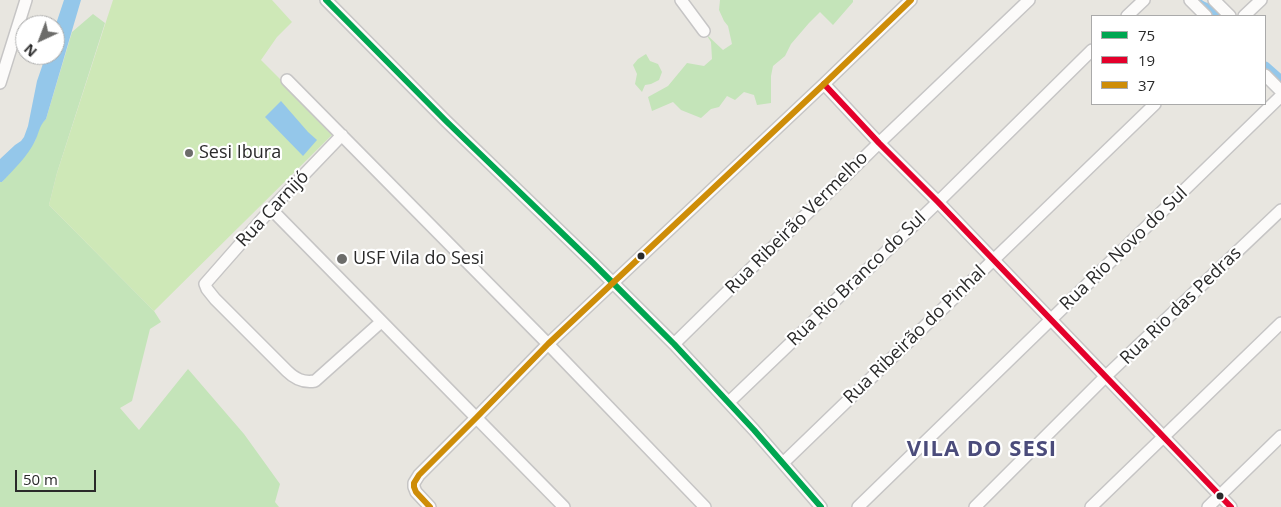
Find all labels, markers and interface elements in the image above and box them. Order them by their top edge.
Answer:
north arrow [15,15,65,65]
legend [1091,15,1266,105]
text: 75 [1138,25,1155,45]
text: N [19,40,41,61]
text: 19 [1138,50,1155,70]
text: 37 [1138,75,1155,95]
place label: Sesi Ibura [199,142,281,164]
marker: Sesi Ibura [183,147,195,159]
street label: Rua Ribeirão Vermelho [721,147,873,299]
street label: Rua Carnijó [232,166,314,252]
street label: Rua Rio Novo do Sul [1056,183,1192,315]
street label: Rua Rio Branco do Sul [783,207,931,351]
street label: Rua Rio das Pedras [1116,243,1246,369]
place label: USF Vila do Sesi [353,248,484,270]
unlabelled marker [636,251,646,261]
marker: USF Vila do Sesi [335,252,349,266]
street label: Rua Ribeirão do Pinhal [839,261,991,409]
district label: VILA DO SESI [905,437,1059,463]
scale bar [18,460,99,492]
text: 50 m [23,469,58,489]
unlabelled marker [1215,491,1225,501]

